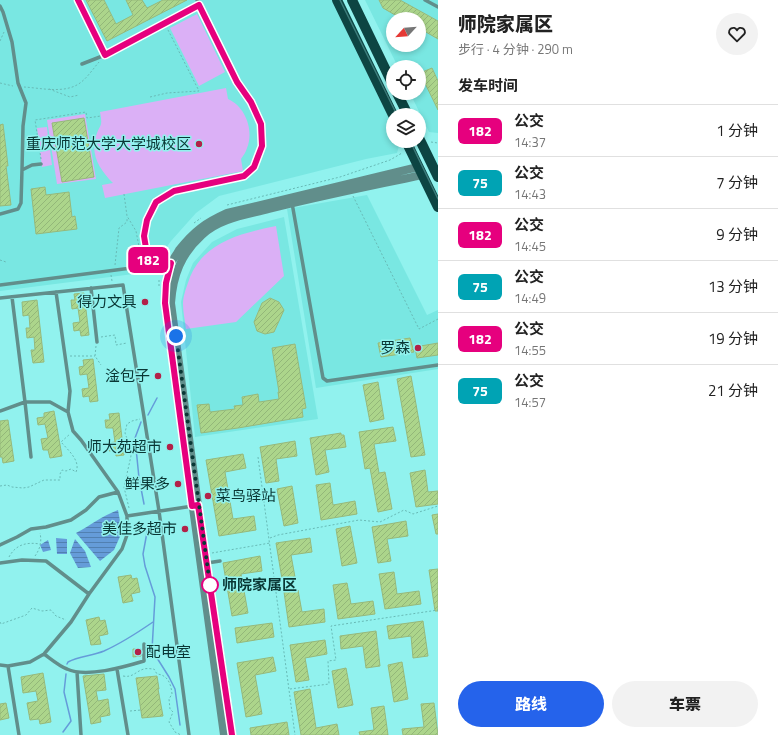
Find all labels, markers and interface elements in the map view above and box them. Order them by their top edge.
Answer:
text: 师院家属区 [458,9,553,38]
north arrow [386,12,426,52]
map controls [386,12,426,148]
button: heart [716,13,758,55]
text: 步行 · 4 分钟 · 290 m [458,39,573,59]
button: locate [386,60,426,100]
text: 发车时间 [458,74,518,97]
button: layers [386,108,426,148]
text: 公交 [514,109,544,132]
text: 1 分钟 [716,119,758,142]
text: 182 [468,120,492,141]
place label: 重庆师范大学大学城校区 [26,132,191,155]
text: 14:37 [514,132,546,152]
marker: 重庆师范大学大学城校区 [194,139,204,149]
text: 公交 [514,161,544,184]
text: 7 分钟 [716,171,758,194]
text: 75 [472,172,488,193]
text: 14:43 [514,184,546,204]
text: 公交 [514,213,544,236]
text: 9 分钟 [716,223,758,246]
text: 182 [468,224,492,245]
text: 14:45 [514,236,546,256]
line badge: 182 [125,247,171,273]
text: 182 [136,249,160,270]
text: 公交 [514,265,544,288]
text: 13 分钟 [708,275,758,298]
text: 75 [472,276,488,297]
text: 14:49 [514,288,546,308]
place label: 得力文具 [77,290,137,313]
marker: 得力文具 [140,297,150,307]
text: 公交 [514,317,544,340]
your location [166,326,186,346]
text: 19 分钟 [708,327,758,350]
text: 182 [468,328,492,349]
place label: 罗森 [380,336,410,359]
text: 14:55 [514,340,546,360]
marker: 罗森 [413,343,423,353]
place label: 淦包子 [105,364,150,387]
text: 公交 [514,369,544,392]
marker: 淦包子 [153,371,163,381]
text: 21 分钟 [708,379,758,402]
text: 75 [472,380,488,401]
text: 14:57 [514,392,546,412]
place label: 师大苑超市 [87,435,162,458]
marker: 师大苑超市 [165,442,175,452]
place label: 鲜果多 [125,472,170,495]
marker: 鲜果多 [173,479,183,489]
place label: 菜鸟驿站 [216,484,276,507]
marker: 菜鸟驿站 [203,491,213,501]
place label: 美佳多超市 [102,517,177,540]
marker: 美佳多超市 [180,524,190,534]
place label: 师院家属区 [222,573,297,596]
marker: 师院家属区 [201,576,219,594]
place label: 配电室 [146,640,191,663]
marker: 配电室 [133,647,143,657]
button: 路线 [458,681,604,727]
button: 车票 [612,681,758,727]

